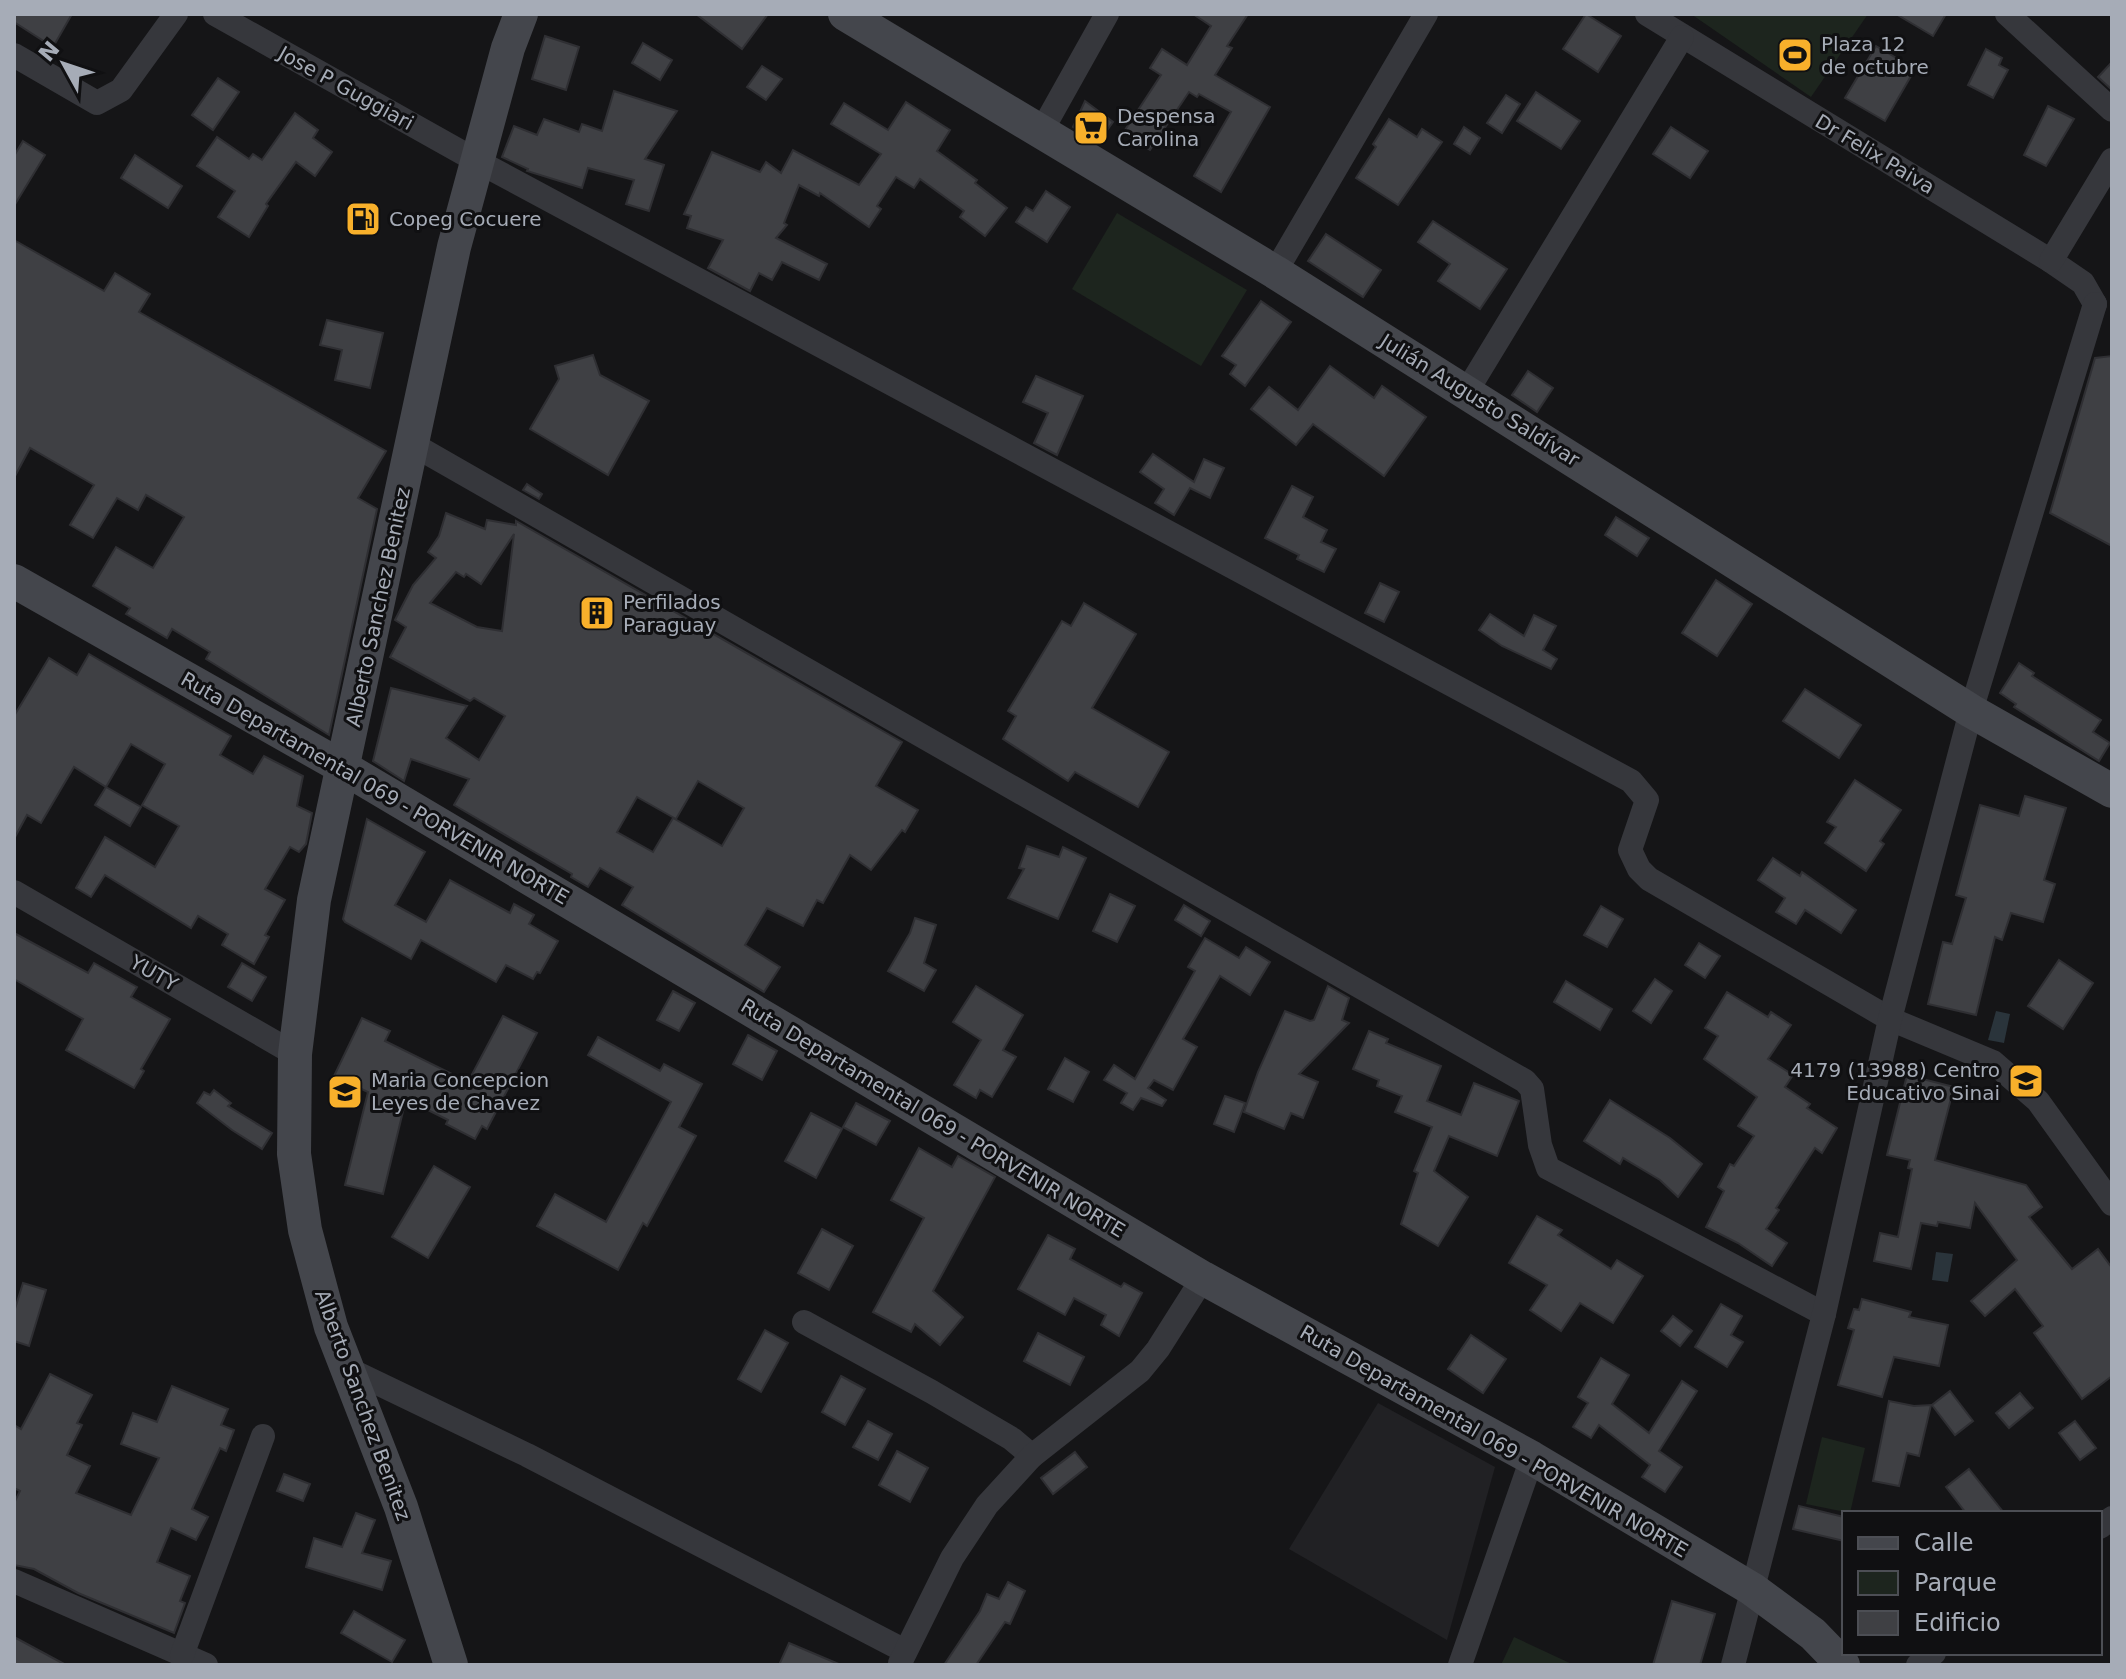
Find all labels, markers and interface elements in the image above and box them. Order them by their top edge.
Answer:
north arrow [24,24,104,104]
place label: Plaza 12 de octubre [1821,32,1929,79]
text: N [34,36,65,67]
sports icon: Plaza 12 de octubre [1776,36,1814,74]
street label: Jose P Guggiari [272,40,418,135]
place label: Despensa Carolina [1117,104,1215,151]
supermarket icon: Despensa Carolina [1072,109,1110,147]
street label: Dr Felix Paiva [1811,109,1939,199]
fuel station icon: Copeg Cocuere [344,200,382,238]
place label: Copeg Cocuere [389,207,542,231]
street label: Julián Augusto Saldívar [1374,328,1585,472]
street label: Alberto Sanchez Benitez [341,485,415,729]
place label: Perfilados Paraguay [623,590,721,637]
building icon: Perfilados Paraguay [578,594,616,632]
street label: Ruta Departamental 069 - PORVENIR NORTE [177,667,573,909]
street label: YUTY [125,949,183,997]
street label: Ruta Departamental 069 - PORVENIR NORTE [737,993,1129,1243]
place label: 4179 (13988) Centro Educativo Sinai [1790,1058,2000,1105]
school or university icon: 4179 (13988) Centro Educativo Sinai [2007,1062,2045,1100]
place label: Maria Concepcion Leyes de Chavez [371,1068,549,1115]
school or university icon: Maria Concepcion Leyes de Chavez [326,1073,364,1111]
street label: Alberto Sanchez Benitez [310,1286,416,1524]
street label: Ruta Departamental 069 - PORVENIR NORTE [1296,1320,1692,1562]
legend [1842,1511,2102,1655]
text: Calle [1914,1529,1974,1557]
text: Parque [1914,1569,1997,1597]
text: Edificio [1914,1609,2001,1637]

